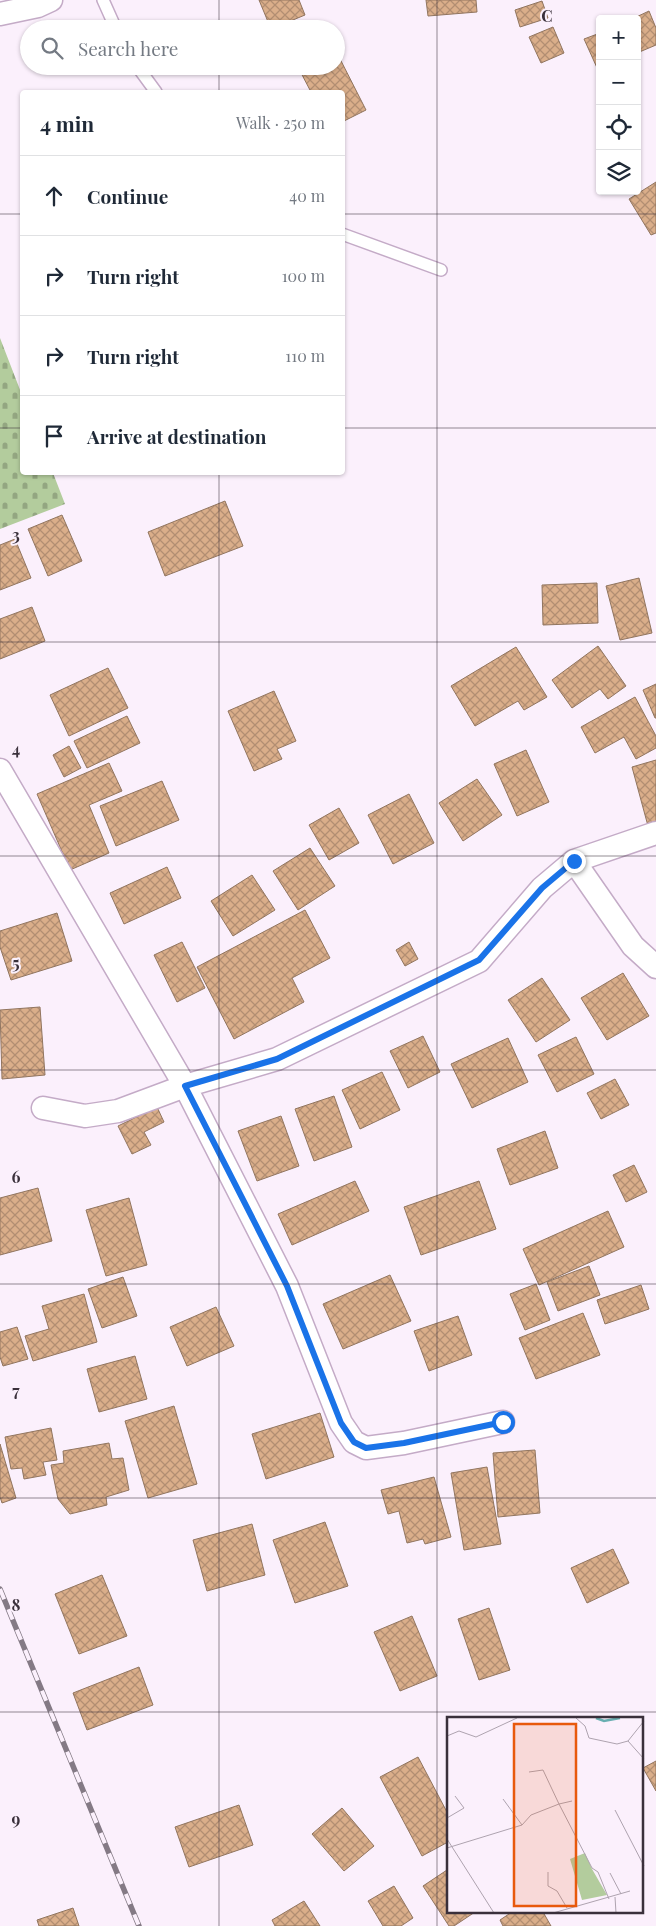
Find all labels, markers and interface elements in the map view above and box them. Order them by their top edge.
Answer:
text: C [541,5,553,26]
map controls [596,15,641,195]
button: + [596,15,641,60]
search box [20,20,345,75]
icon: search [38,34,66,62]
text: Search here [78,35,178,61]
button: − [596,60,641,105]
button: locate [596,105,641,150]
text: 4 min [40,109,94,137]
text: Walk · 250 m [236,112,325,133]
button: layers [596,150,641,195]
icon: ahead [40,182,68,210]
text: Continue [87,183,168,209]
text: 40 m [289,185,325,206]
icon: right [40,262,68,290]
text: Turn right [87,263,179,289]
text: 100 m [282,265,325,286]
icon: right [40,342,68,370]
text: Turn right [87,343,179,369]
text: 110 m [285,345,325,366]
icon: arrive [40,422,68,450]
text: Arrive at destination [87,423,267,449]
text: 3 [12,524,20,545]
text: 4 [12,738,20,759]
route end [563,850,586,873]
text: 5 [12,952,20,973]
text: 6 [12,1166,21,1187]
text: 7 [12,1380,20,1401]
route start [492,1411,515,1434]
text: 8 [12,1594,21,1615]
inset map [447,1717,644,1914]
text: 9 [12,1808,21,1829]

